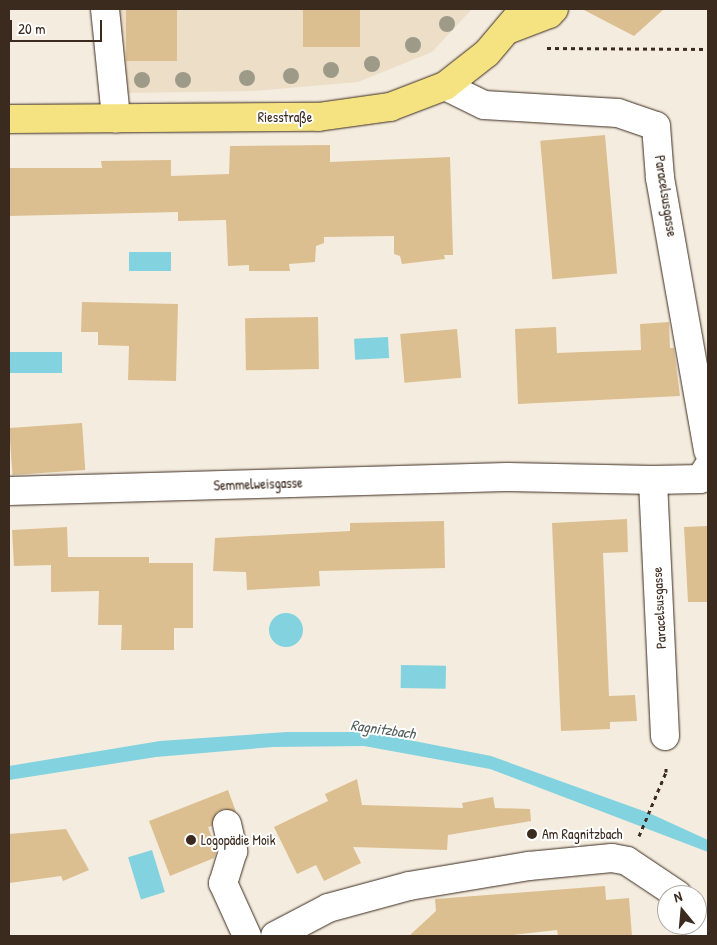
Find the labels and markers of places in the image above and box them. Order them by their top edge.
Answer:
place label: Am Ragnitzbach [542,826,622,842]
marker: Am Ragnitzbach [526,828,538,840]
place label: Logopädie Moik [201,832,276,848]
marker: Logopädie Moik [185,834,197,846]

